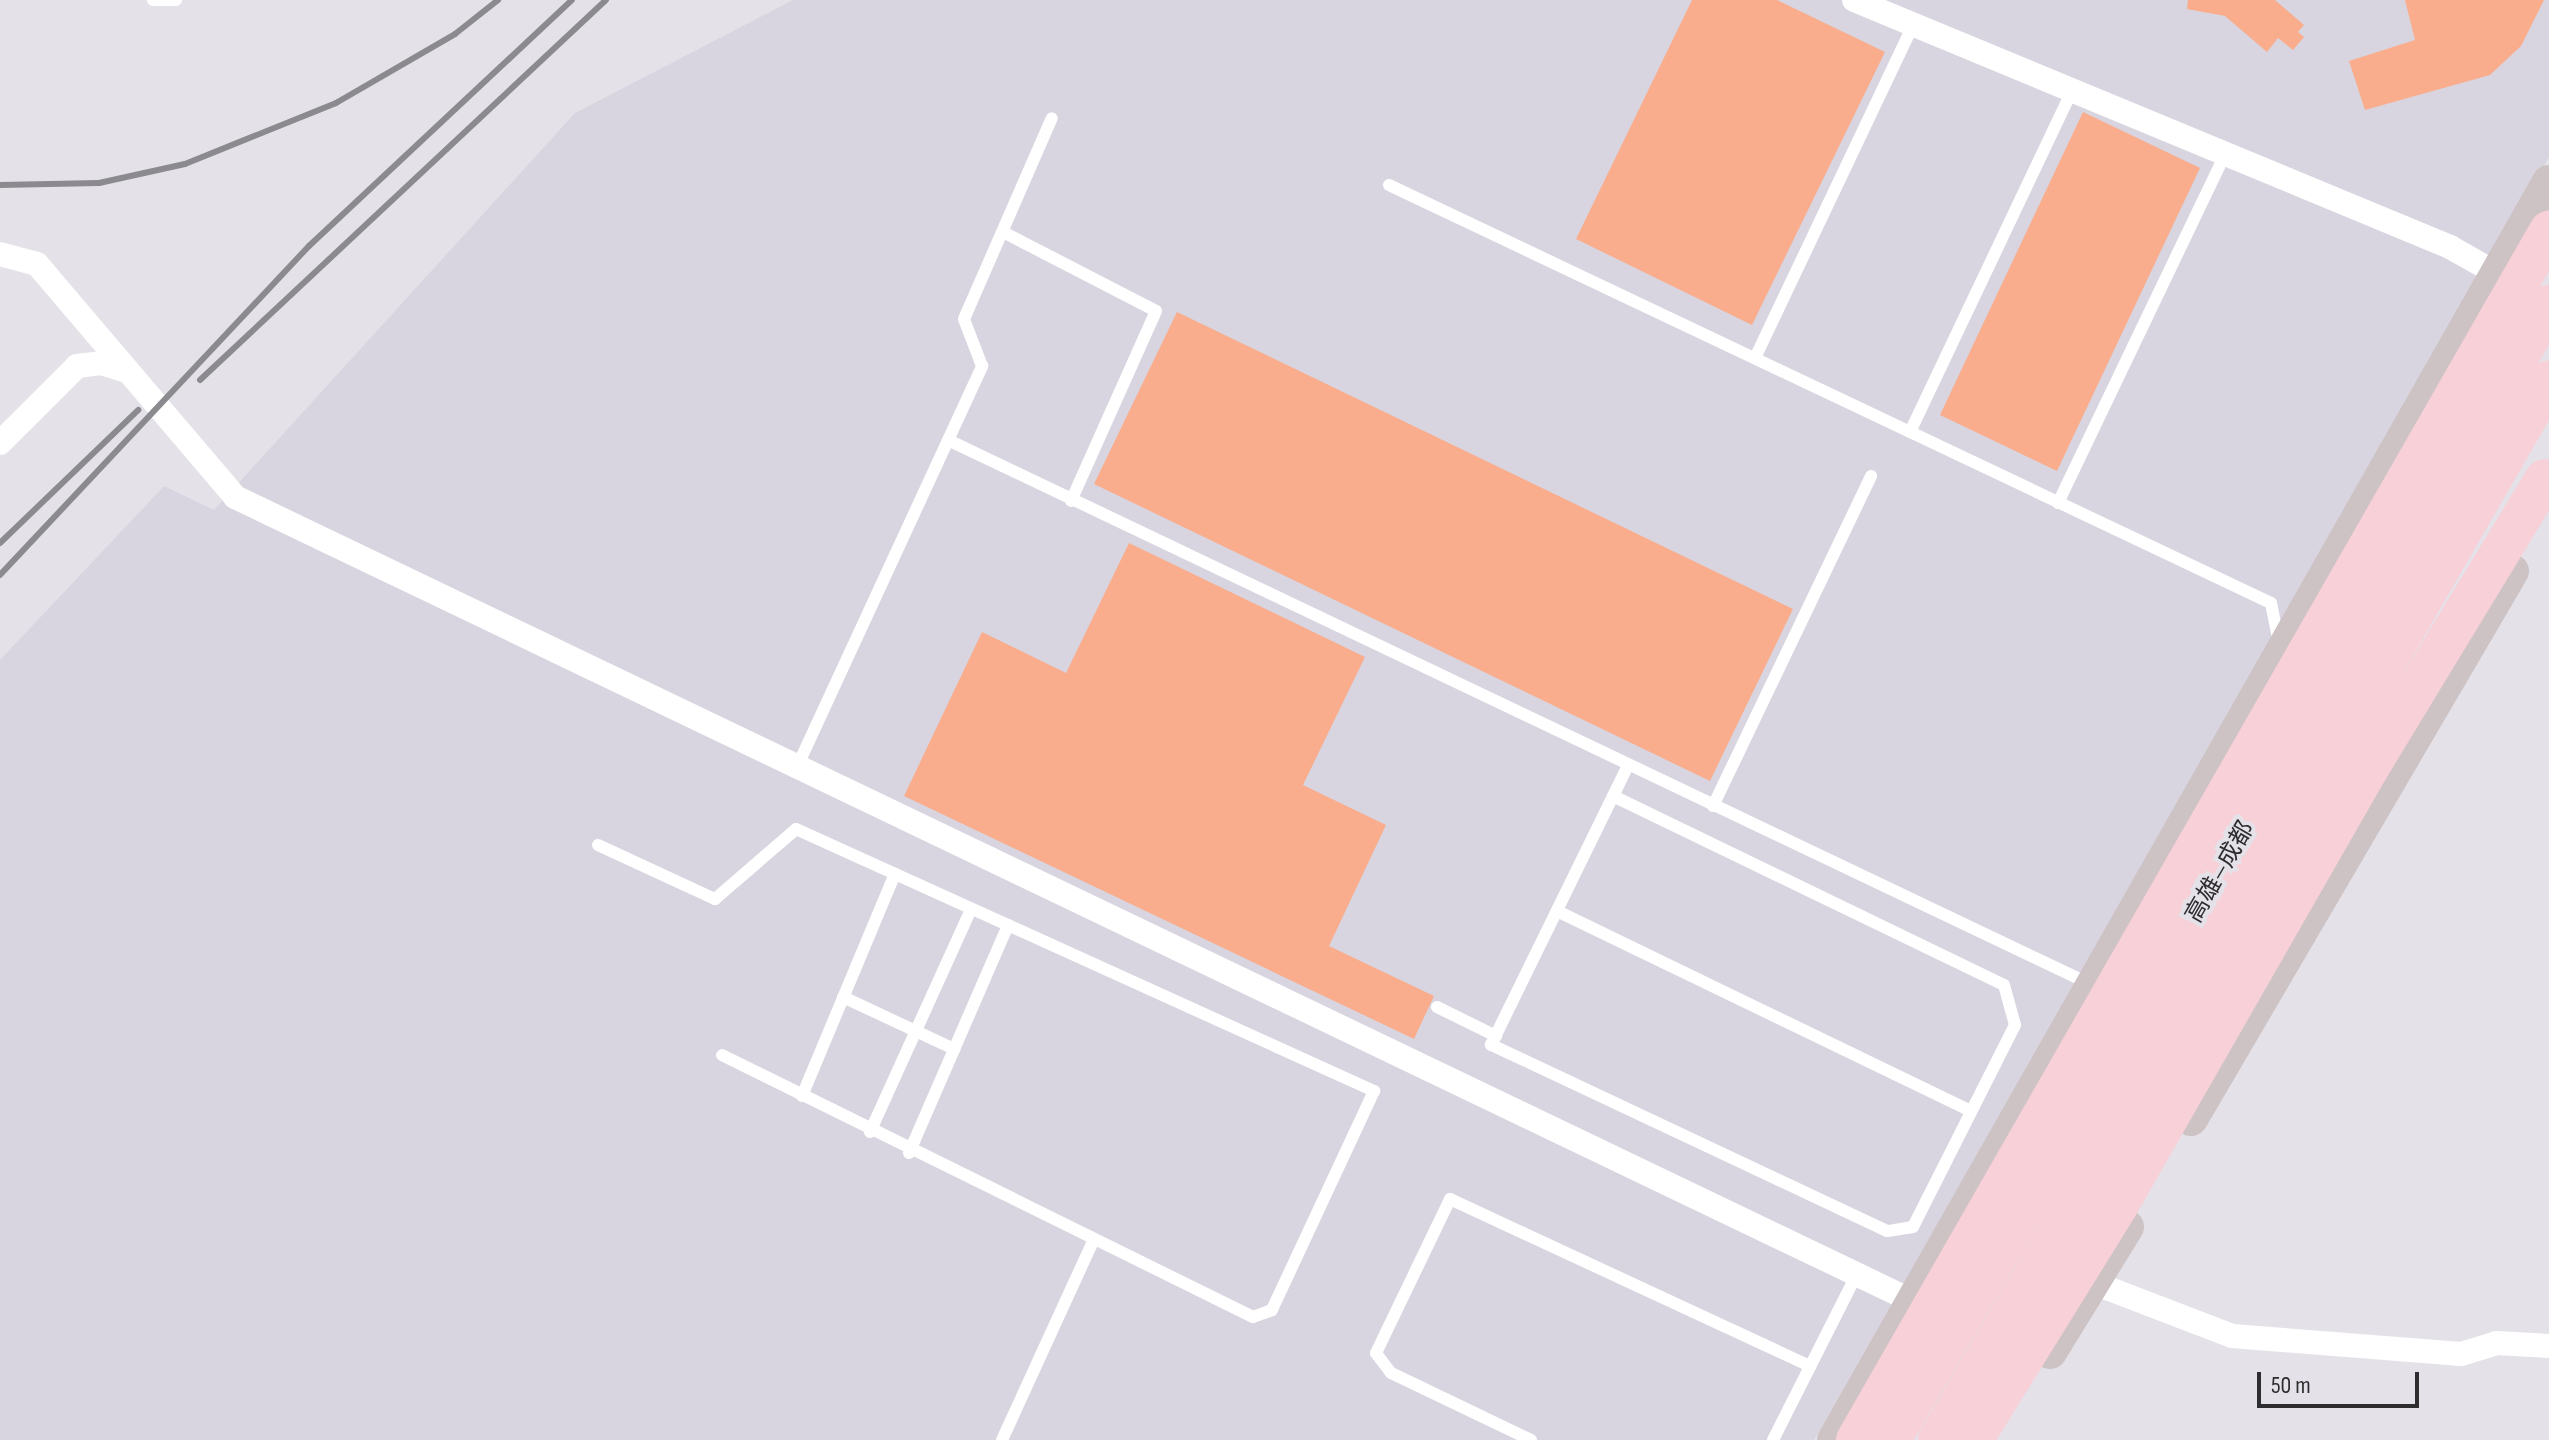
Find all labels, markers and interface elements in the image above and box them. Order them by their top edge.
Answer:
street label: 高雄—成都 [2180,816,2260,928]
scale bar [2261,1356,2423,1406]
text: 50 m [2271,1371,2311,1400]

